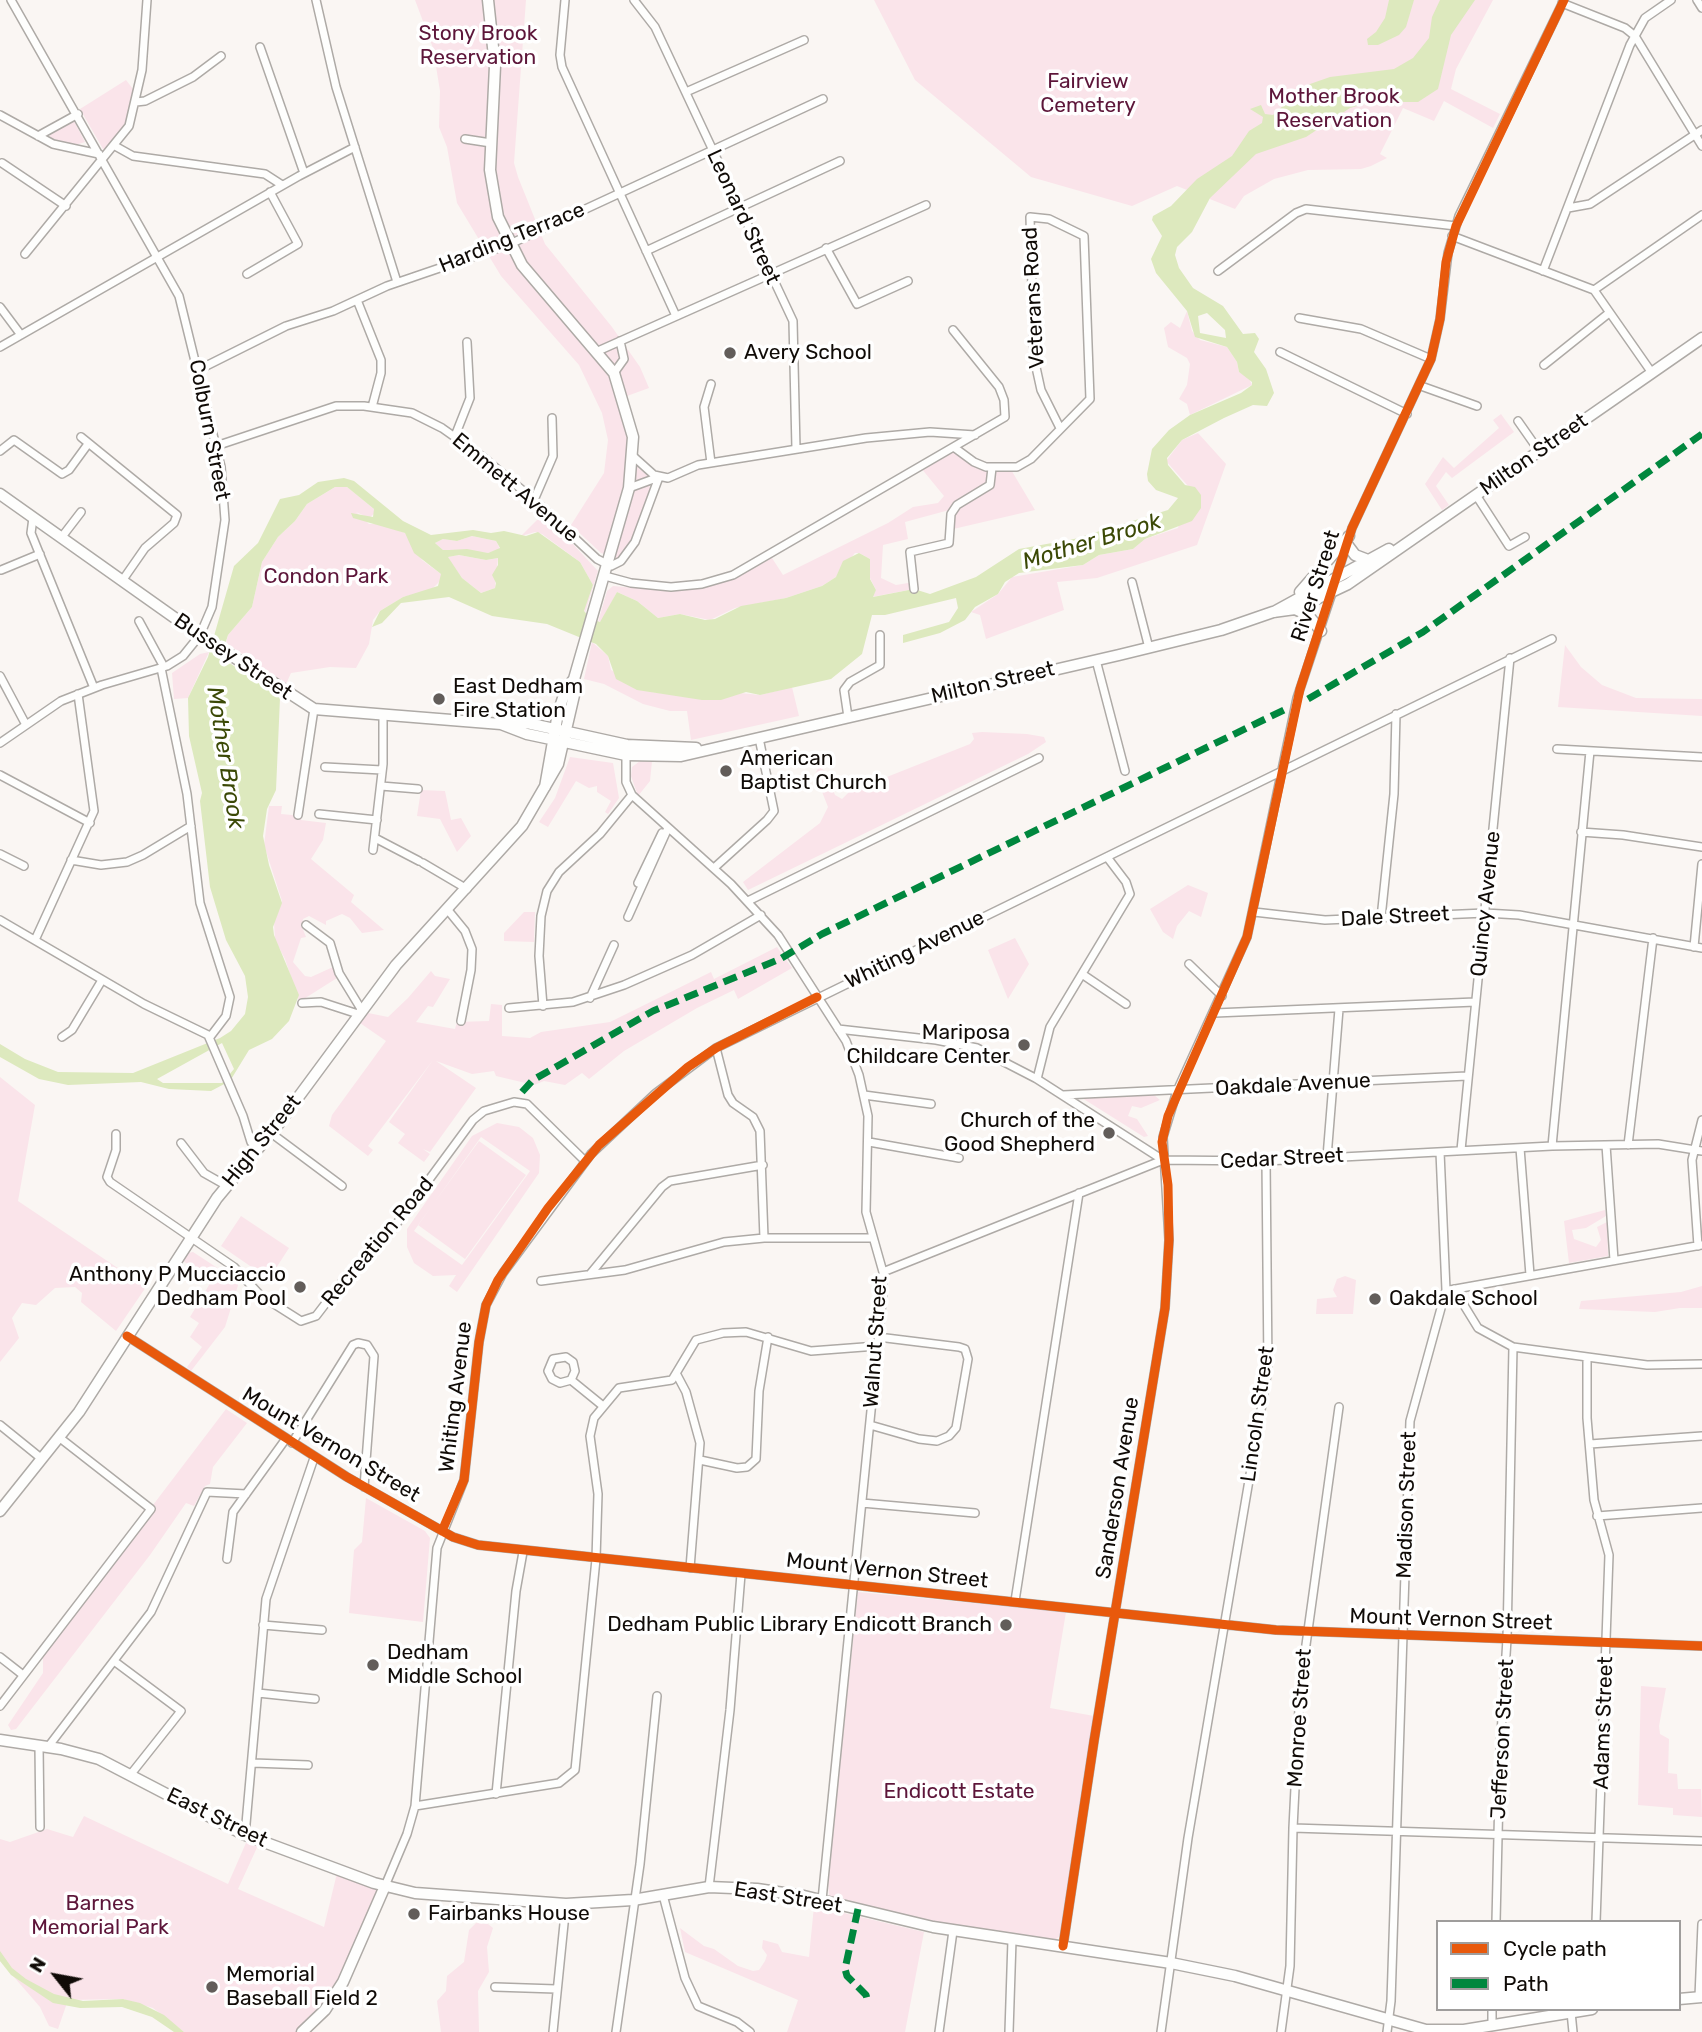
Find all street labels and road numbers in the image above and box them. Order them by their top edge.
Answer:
street label: Leonard Street [701,146,785,288]
street label: Harding Terrace [435,197,589,279]
street label: Veterans Road [1018,226,1050,370]
street label: Colburn Street [183,357,235,503]
street label: Milton Street [1475,409,1593,501]
street label: Emmett Avenue [447,428,583,548]
street label: River Street [1286,527,1346,645]
street label: Bussey Street [169,608,297,706]
street label: Milton Street [929,657,1057,709]
street label: Quincy Avenue [1466,830,1506,978]
street label: Dale Street [1340,902,1450,932]
street label: Whiting Avenue [841,905,989,995]
street label: Oakdale Avenue [1215,1068,1371,1102]
street label: High Street [217,1090,307,1192]
street label: Cedar Street [1220,1143,1344,1175]
street label: Recreation Road [317,1172,439,1312]
street label: Walnut Street [859,1275,893,1409]
street label: Whiting Avenue [434,1320,478,1474]
street label: Lincoln Street [1236,1344,1280,1484]
street label: Mount Vernon Street [237,1382,425,1508]
street label: Sanderson Avenue [1091,1395,1145,1581]
street label: Madison Street [1392,1431,1422,1579]
street label: Mount Vernon Street [785,1548,989,1594]
street label: Mount Vernon Street [1349,1604,1553,1636]
street label: Monroe Street [1283,1648,1317,1788]
street label: Adams Street [1589,1656,1619,1790]
street label: Jefferson Street [1486,1658,1520,1820]
street label: East Street [162,1783,272,1853]
street label: East Street [732,1877,844,1919]

